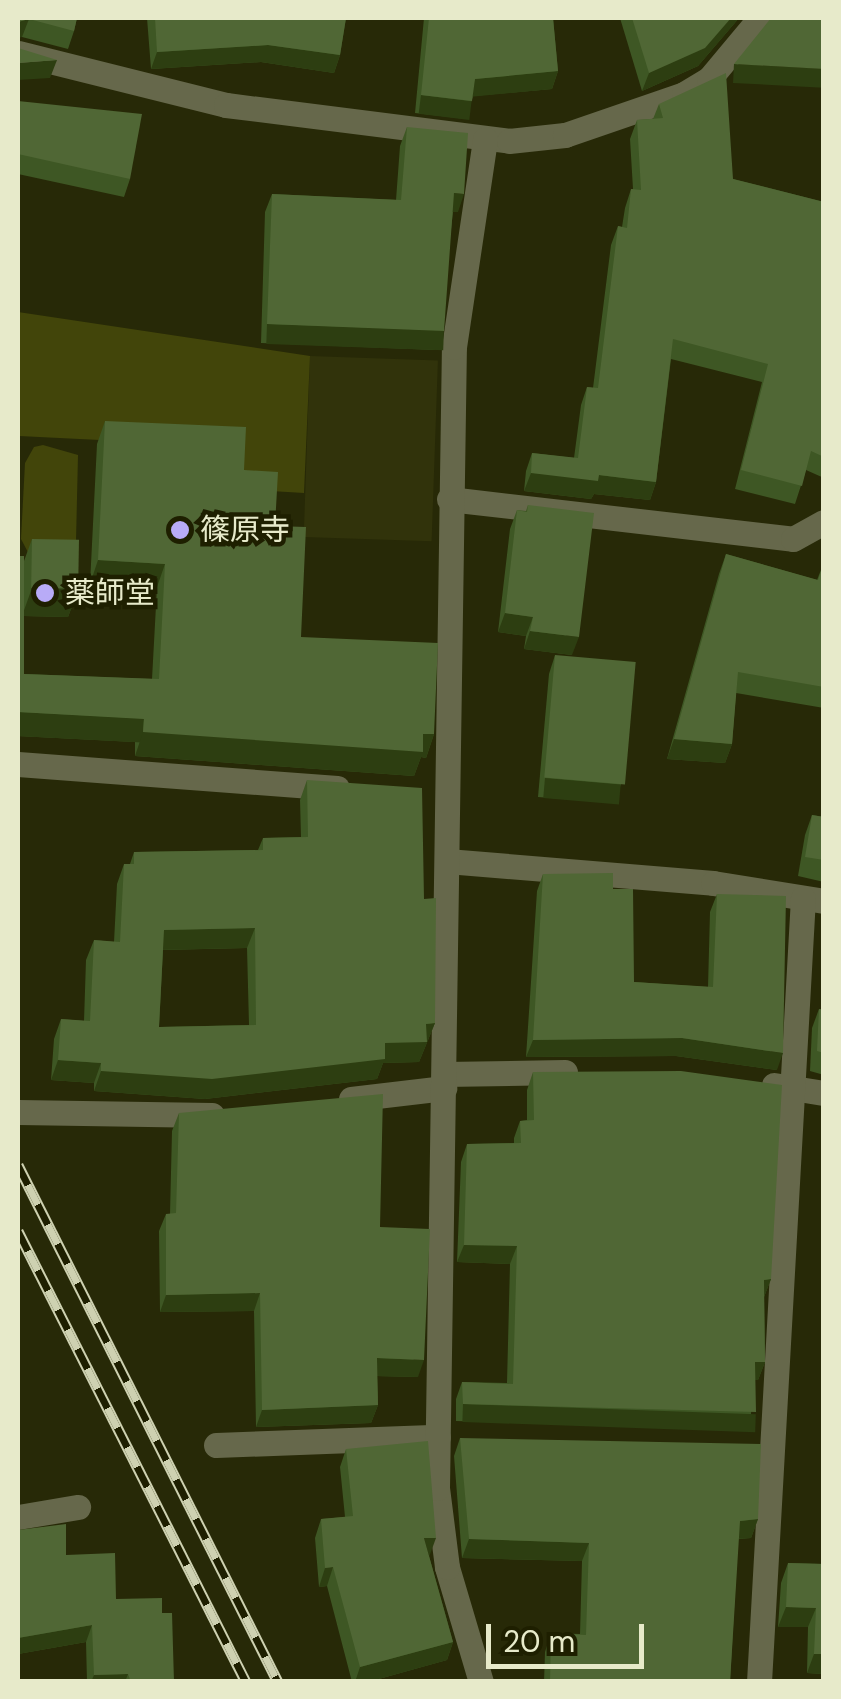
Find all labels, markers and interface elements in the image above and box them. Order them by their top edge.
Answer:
place label: 篠原寺 [200,512,290,548]
marker: 篠原寺 [169,519,191,541]
place label: 薬師堂 [65,575,155,611]
marker: 薬師堂 [34,582,56,604]
scale bar [491,1604,648,1666]
text: 20 m [503,1622,575,1661]

